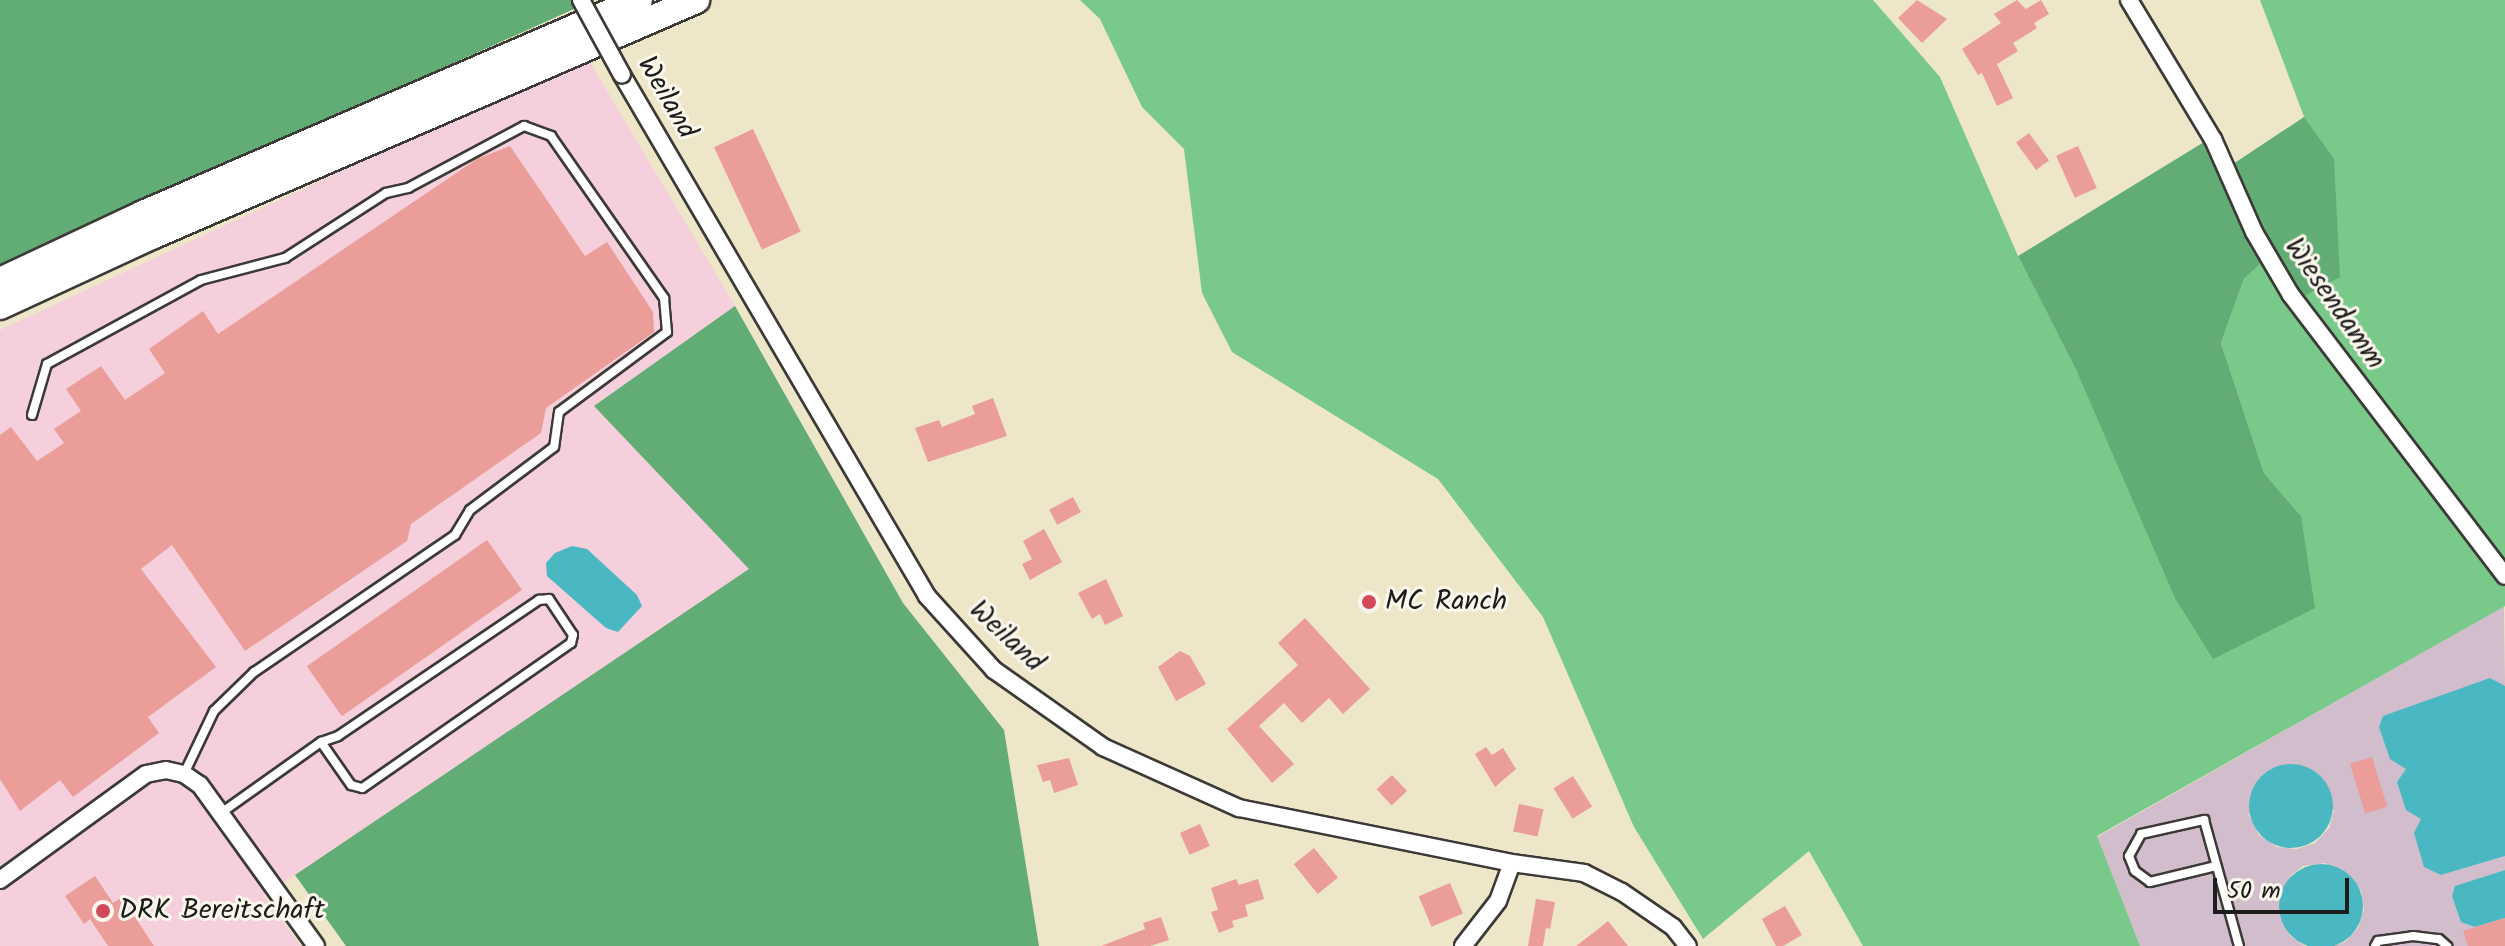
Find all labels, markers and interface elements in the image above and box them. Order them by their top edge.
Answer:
street label: Weiland [629,51,703,145]
street label: Wiesendamm [2277,232,2391,376]
place label: MC Ranch [1385,585,1507,619]
marker: MC Ranch [1360,593,1378,611]
street label: Weiland [962,594,1050,680]
scale bar [2217,862,2353,912]
text: 50 m [2227,872,2281,911]
place label: DRK Bereitschaft [119,894,325,928]
marker: DRK Bereitschaft [94,902,112,920]

